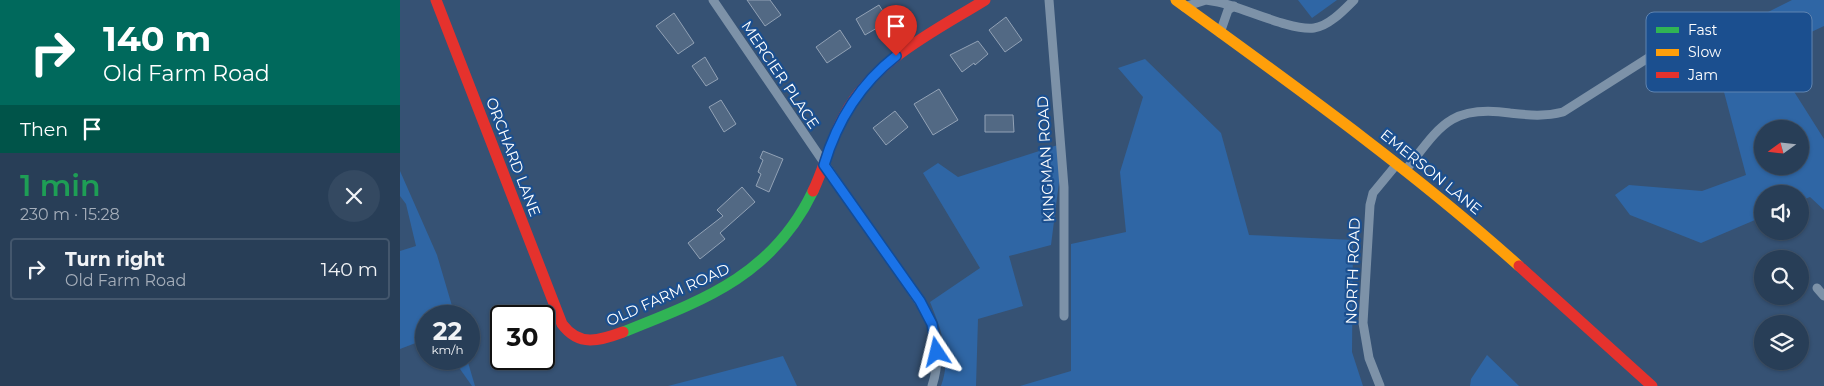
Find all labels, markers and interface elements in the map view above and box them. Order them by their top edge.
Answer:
pin [875,5,917,56]
icon: arrive [882,12,910,40]
legend [1646,12,1812,92]
text: 140 m [103,17,211,60]
street label: MERCIER PLACE [737,17,823,132]
icon: right [20,20,85,85]
text: Fast [1688,21,1718,39]
text: Slow [1688,43,1722,61]
text: Old Farm Road [103,60,270,87]
text: Jam [1687,66,1718,84]
street label: ORCHARD LANE [482,95,545,219]
street label: KINGMAN ROAD [1033,95,1058,223]
icon: arrive [78,115,106,143]
text: Then [20,118,68,141]
north arrow [1754,120,1809,175]
map controls [1754,120,1809,370]
street label: EMERSON LANE [1377,125,1486,218]
text: 1 min [20,167,101,204]
button: close [328,170,380,222]
button: sound [1754,185,1809,240]
text: 230 m · 15:28 [20,205,120,224]
street label: NORTH ROAD [1341,217,1364,325]
text: Turn right [65,248,165,271]
button: search [1754,250,1809,305]
icon: right [22,255,50,283]
text: 140 m [321,258,378,281]
street label: OLD FARM ROAD [603,259,732,330]
text: Old Farm Road [65,271,186,290]
speed limit sign: 30 [490,305,555,370]
button: layers [1754,315,1809,370]
text: 22 [433,316,462,346]
position arrow [910,325,962,377]
text: km/h [431,342,464,357]

